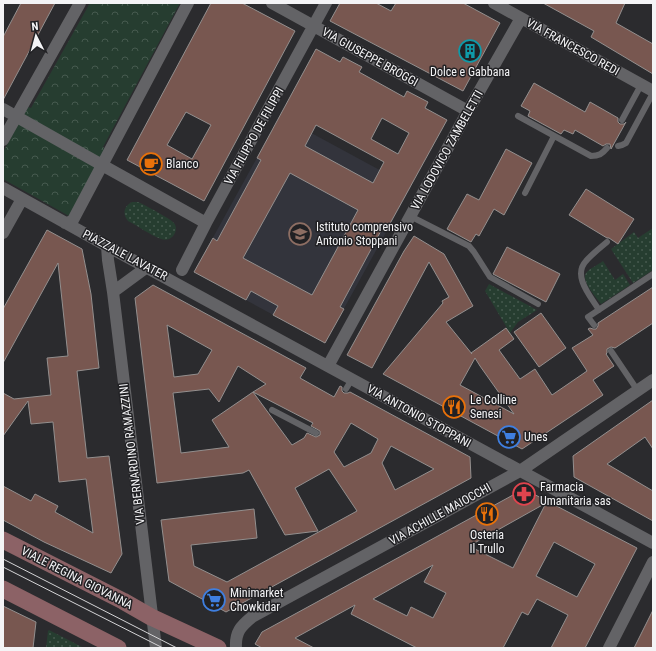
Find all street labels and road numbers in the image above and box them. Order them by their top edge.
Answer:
street label: VIA FRANCESCO REDI [524,16,622,78]
street label: VIA GIUSEPPE BROGGI [319,25,421,89]
street label: VIA FILIPPO DE FILIPPI [221,85,287,187]
street label: VIA LODOVICO ZAMBELETTI [408,88,486,212]
street label: PIAZZALE LAVATER [80,227,170,284]
street label: VIA ANTONIO STOPPANI [365,382,473,450]
street label: VIA BERNARDINO RAMAZZINI [116,383,148,525]
street label: VIA ACHILLE MAIOCCHI [387,480,493,548]
street label: VIALE REGINA GIOVANNA [19,544,135,612]

